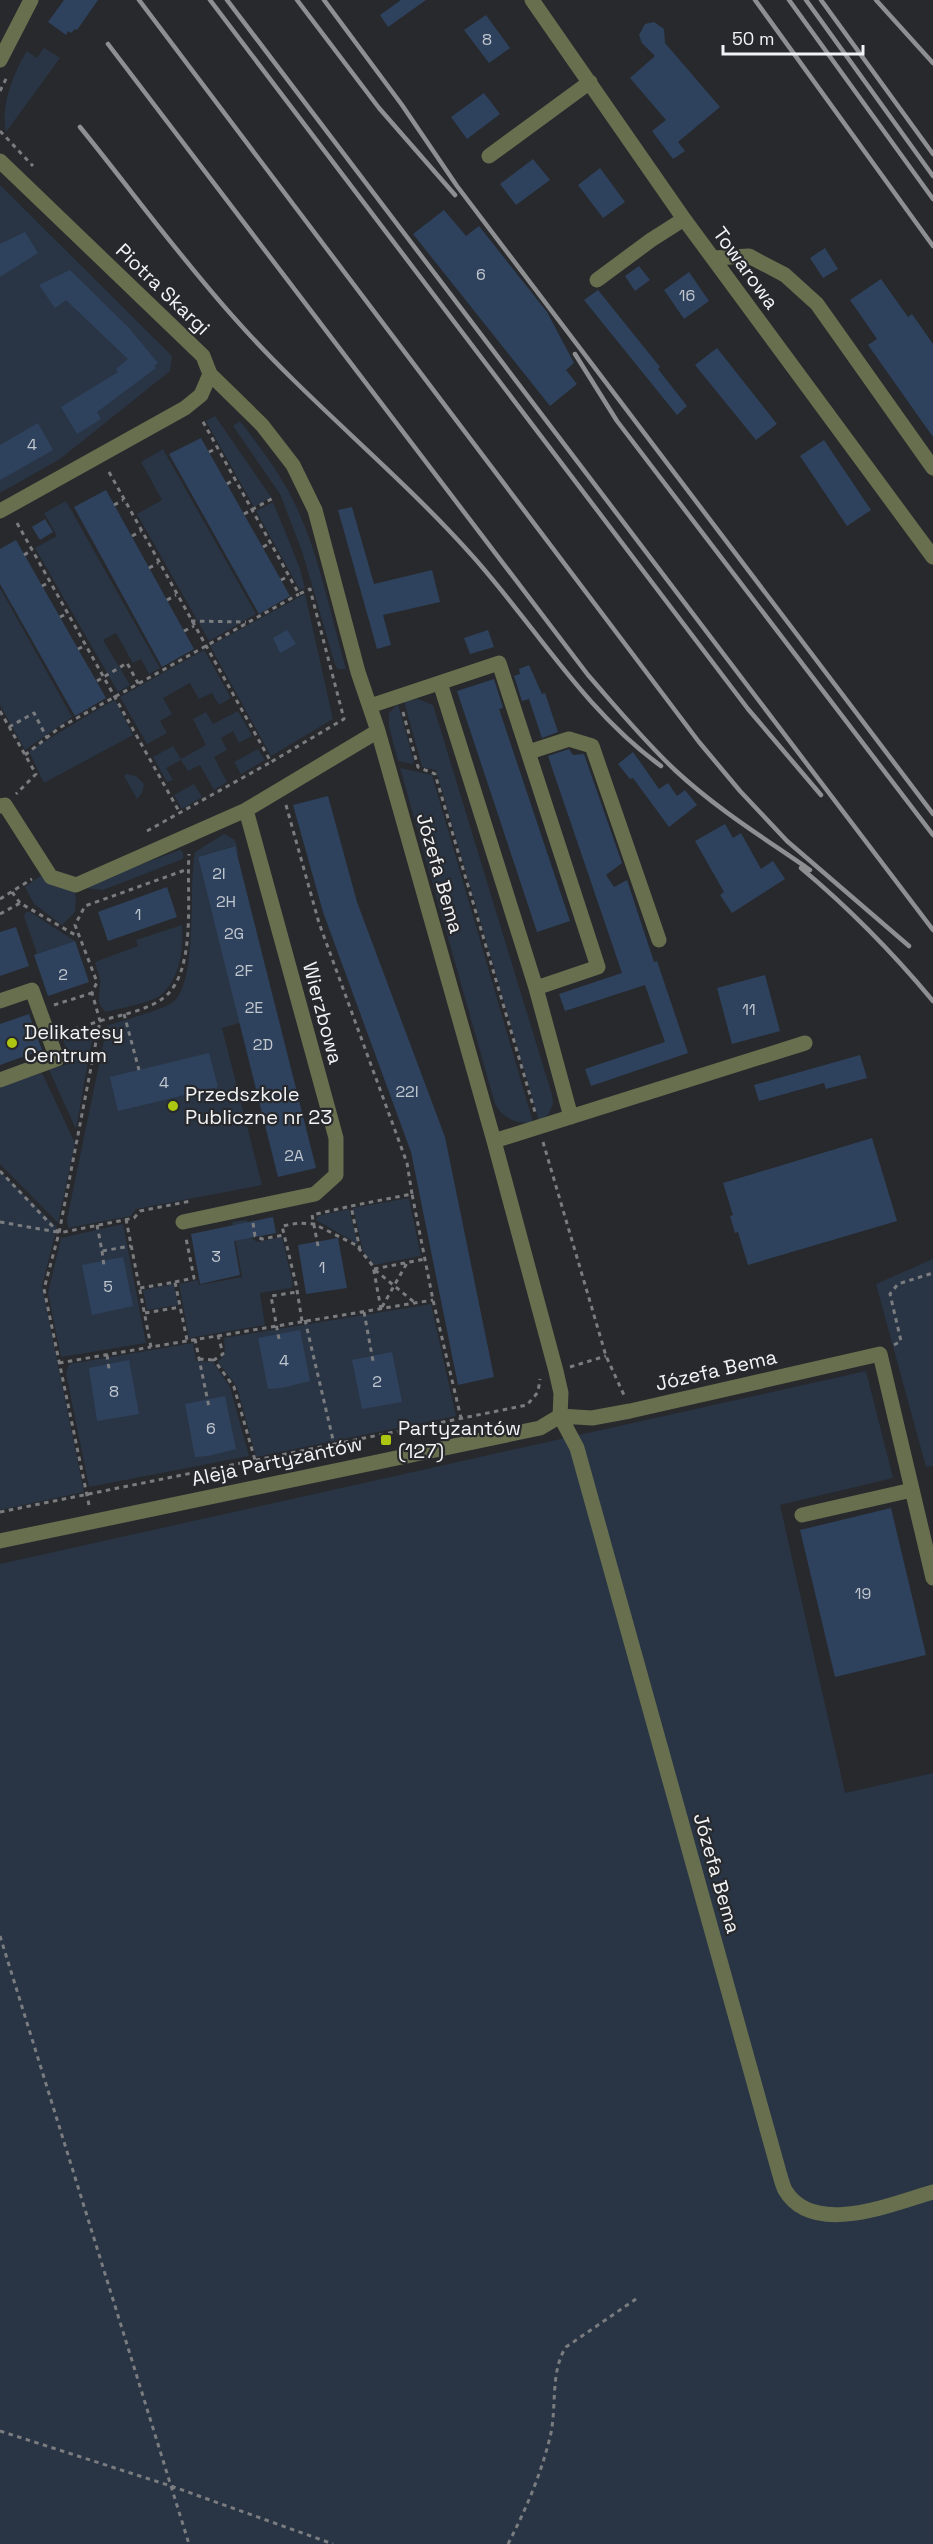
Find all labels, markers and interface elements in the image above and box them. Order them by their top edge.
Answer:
scale bar [723,18,862,56]
text: 50 m [732,27,774,50]
house number: 8 [482,29,492,50]
street label: Towarowa [707,222,785,314]
street label: Piotra Skargi [110,238,216,340]
house number: 6 [476,264,486,285]
house number: 16 [679,285,695,306]
house number: 4 [27,434,37,455]
street label: Józefa Bema [410,810,470,936]
house number: 2I [212,863,226,884]
house number: 2H [216,891,236,912]
house number: 1 [135,904,141,925]
house number: 2G [224,923,244,944]
street label: Wierzbowa [297,959,349,1067]
house number: 2F [235,960,253,981]
house number: 2 [58,964,68,985]
house number: 2E [245,997,263,1018]
house number: 11 [742,999,756,1020]
place label: Delikatesy Centrum [24,1019,124,1068]
house number: 2D [253,1034,273,1055]
marker: Delikatesy Centrum [5,1036,19,1050]
house number: 4 [159,1072,169,1093]
place label: Przedszkole Publiczne nr 23 [185,1081,332,1130]
house number: 22I [395,1081,419,1102]
marker: Przedszkole Publiczne nr 23 [166,1099,180,1113]
house number: 2A [284,1145,304,1166]
house number: 3 [211,1246,221,1267]
house number: 1 [319,1257,325,1278]
house number: 5 [103,1276,113,1297]
street label: Józefa Bema [653,1343,779,1397]
house number: 4 [279,1350,289,1371]
house number: 2 [372,1371,382,1392]
house number: 8 [109,1381,119,1402]
place label: Partyzantów (127) [398,1415,521,1464]
house number: 6 [206,1418,216,1439]
street label: Aleja Partyzantów [189,1430,365,1492]
marker: Partyzantów (127) [379,1433,393,1447]
house number: 19 [855,1583,871,1604]
street label: Józefa Bema [687,1810,747,1936]

